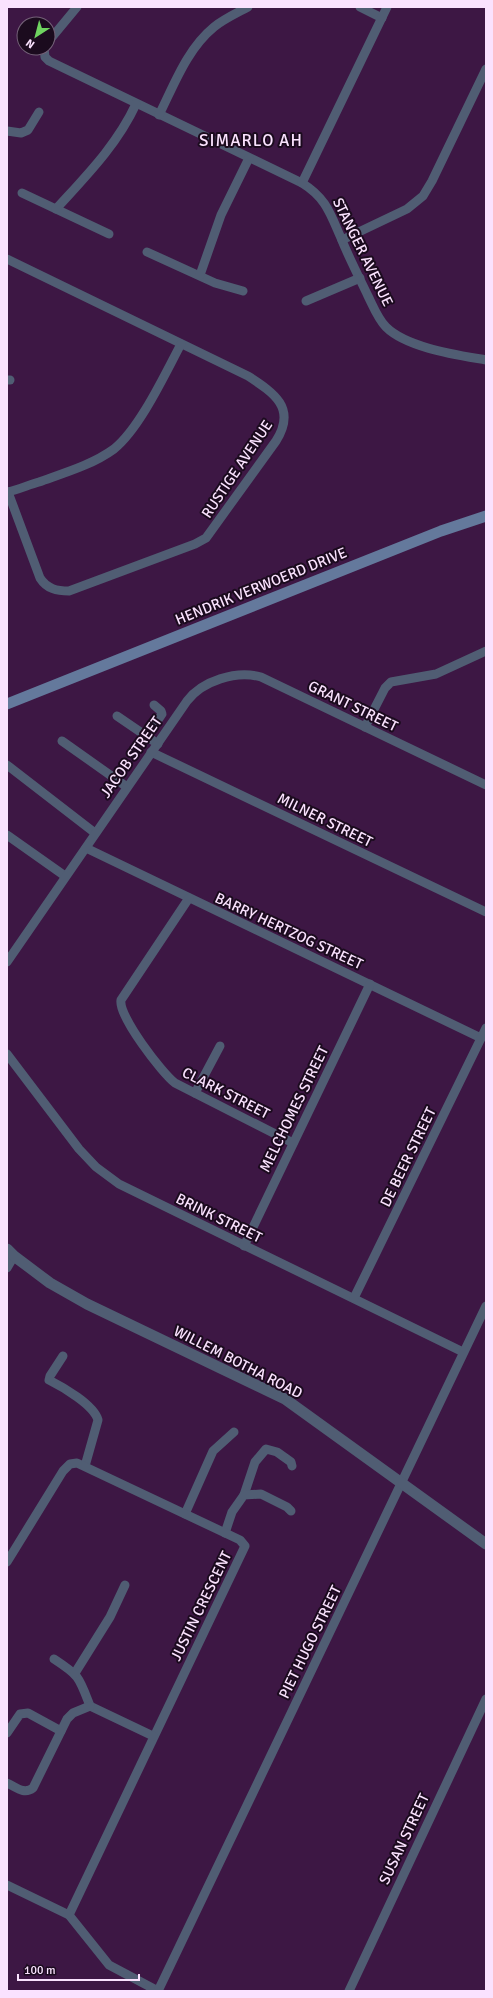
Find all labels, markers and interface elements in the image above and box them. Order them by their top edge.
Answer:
north arrow [16,16,56,56]
text: N [23,36,37,51]
district label: SIMARLO AH [199,130,303,151]
street label: STANGER AVENUE [329,195,397,309]
street label: RUSTIGE AVENUE [198,417,276,521]
street label: HENDRIK VERWOERD DRIVE [173,543,349,629]
street label: GRANT STREET [305,677,401,736]
street label: JACOB STREET [96,712,166,801]
street label: MILNER STREET [274,789,376,851]
street label: BARRY HERTZOG STREET [212,889,366,973]
street label: MELCHOMES STREET [256,1042,333,1175]
street label: CLARK STREET [179,1063,273,1123]
street label: DE BEER STREET [376,1104,440,1210]
street label: BRINK STREET [173,1189,266,1247]
street label: WILLEM BOTHA ROAD [171,1322,305,1402]
street label: JUSTIN CRESCENT [167,1548,236,1664]
street label: PIET HUGO STREET [275,1582,345,1701]
street label: SUSAN STREET [375,1790,433,1887]
scale bar [18,1956,139,1982]
text: 100 m [24,1963,56,1978]

